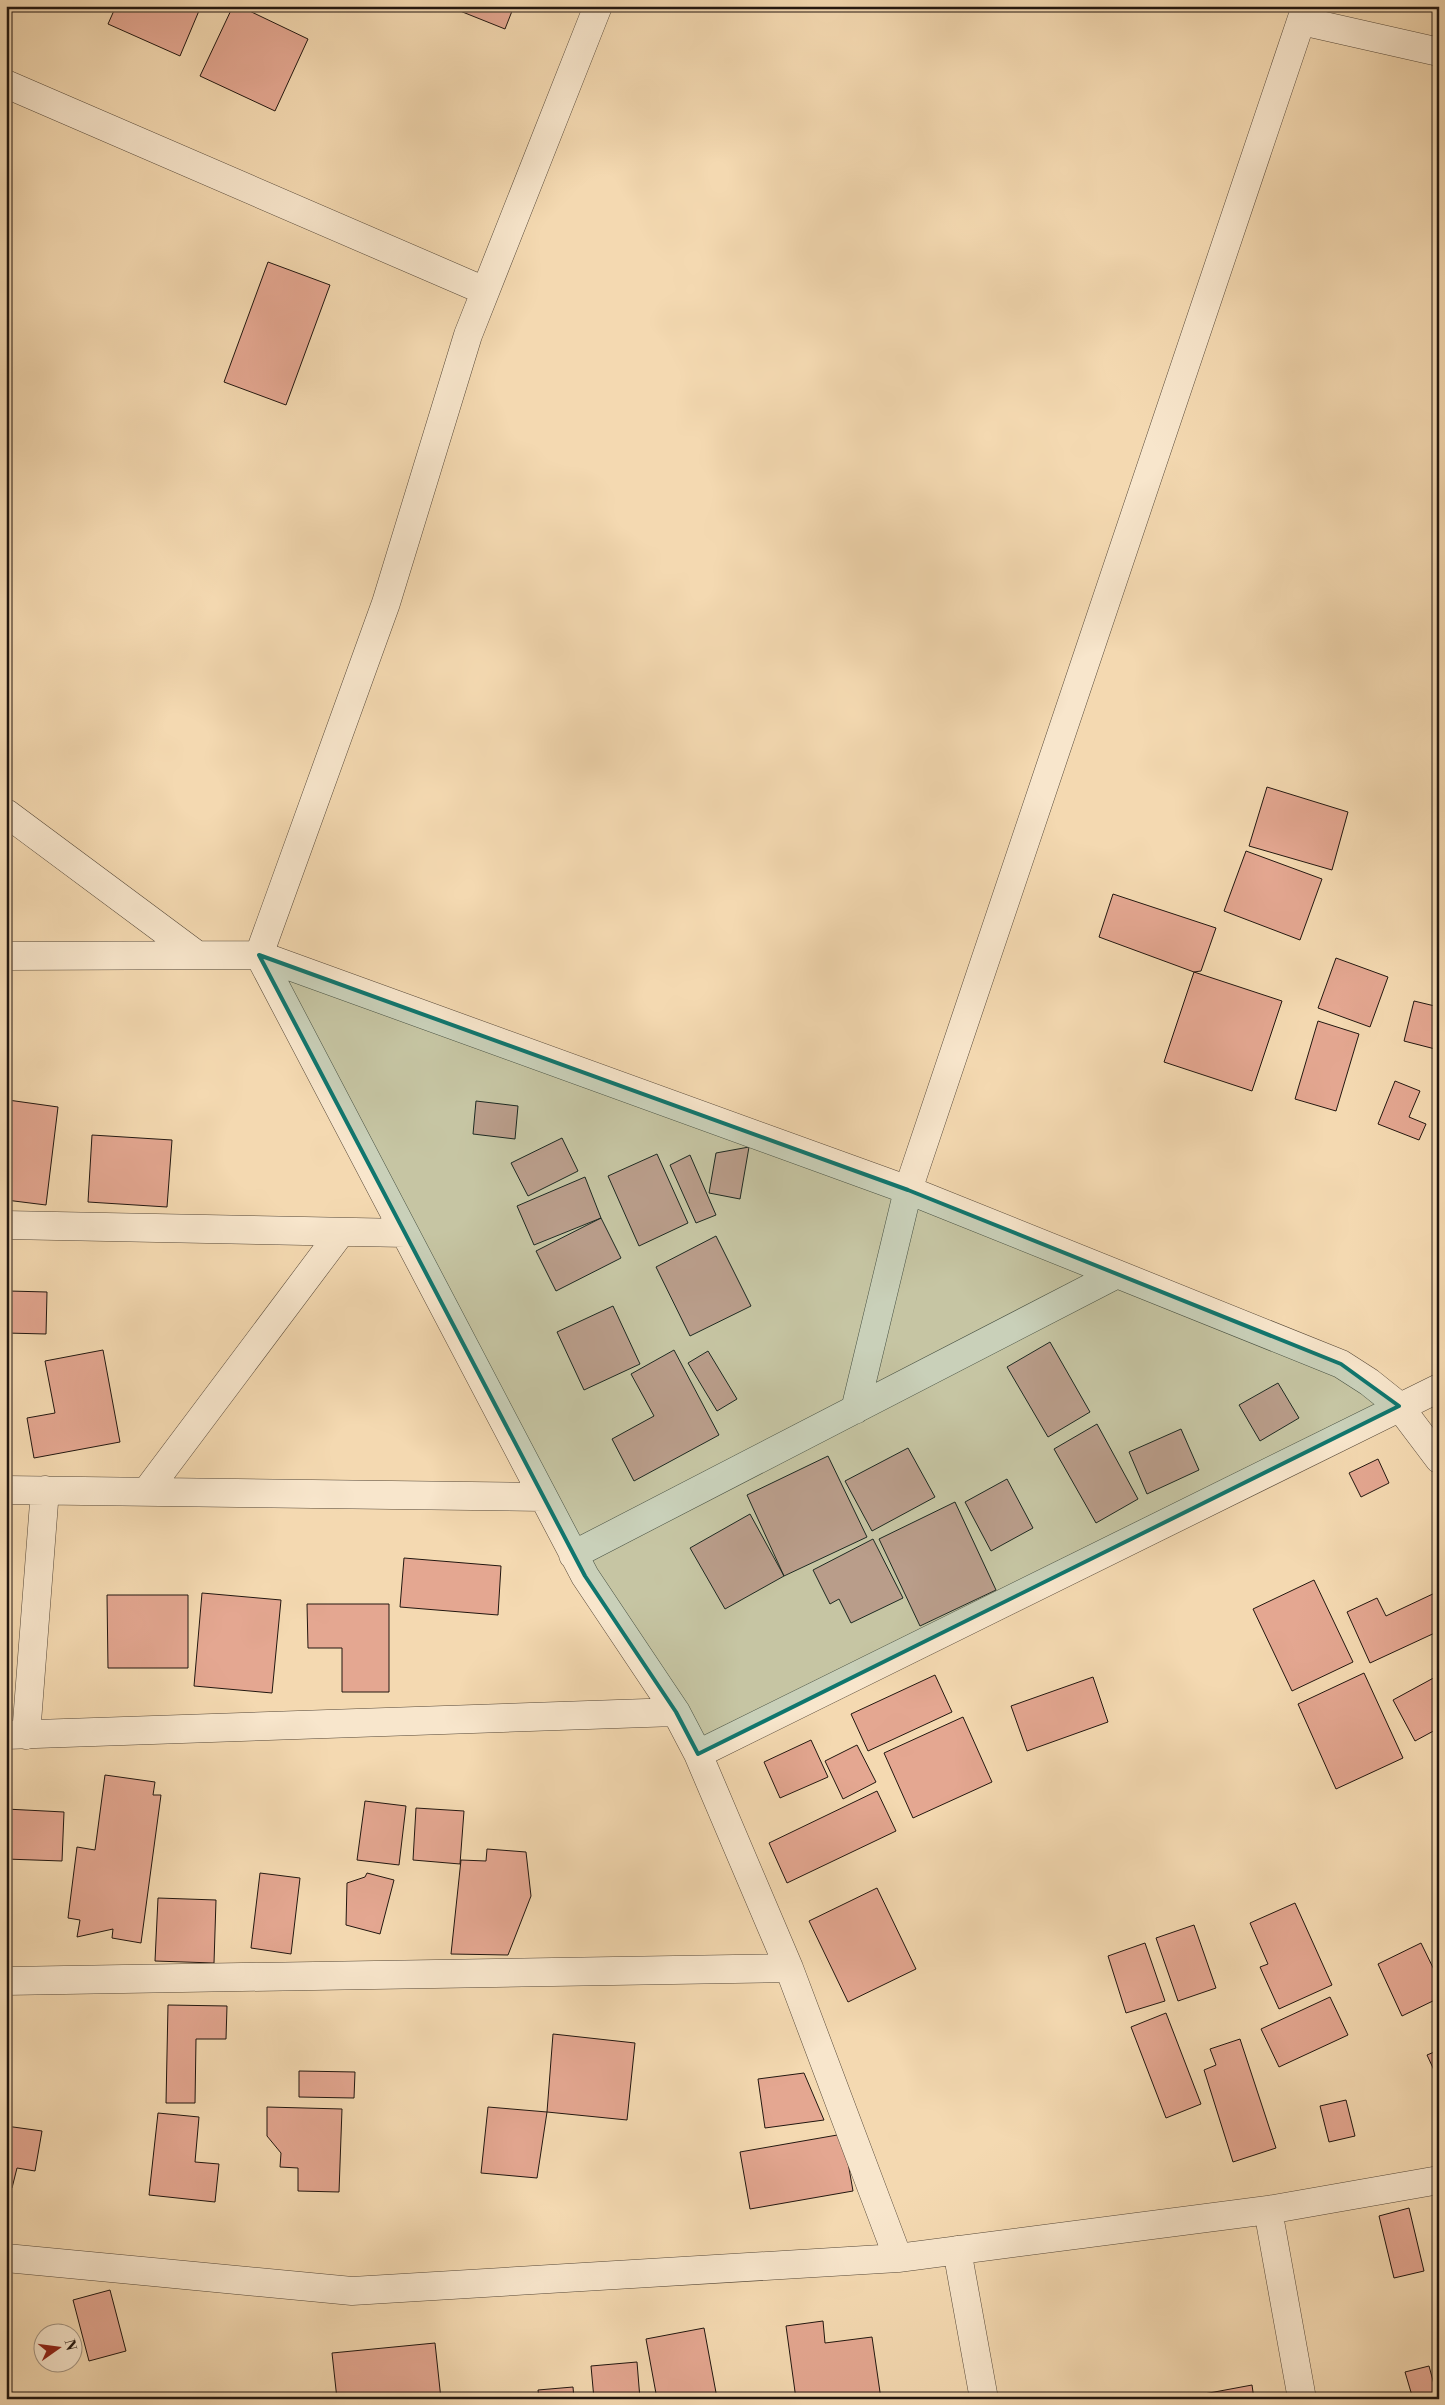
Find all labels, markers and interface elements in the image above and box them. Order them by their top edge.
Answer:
north arrow [32,2322,82,2372]
text: N [60,2338,80,2353]

